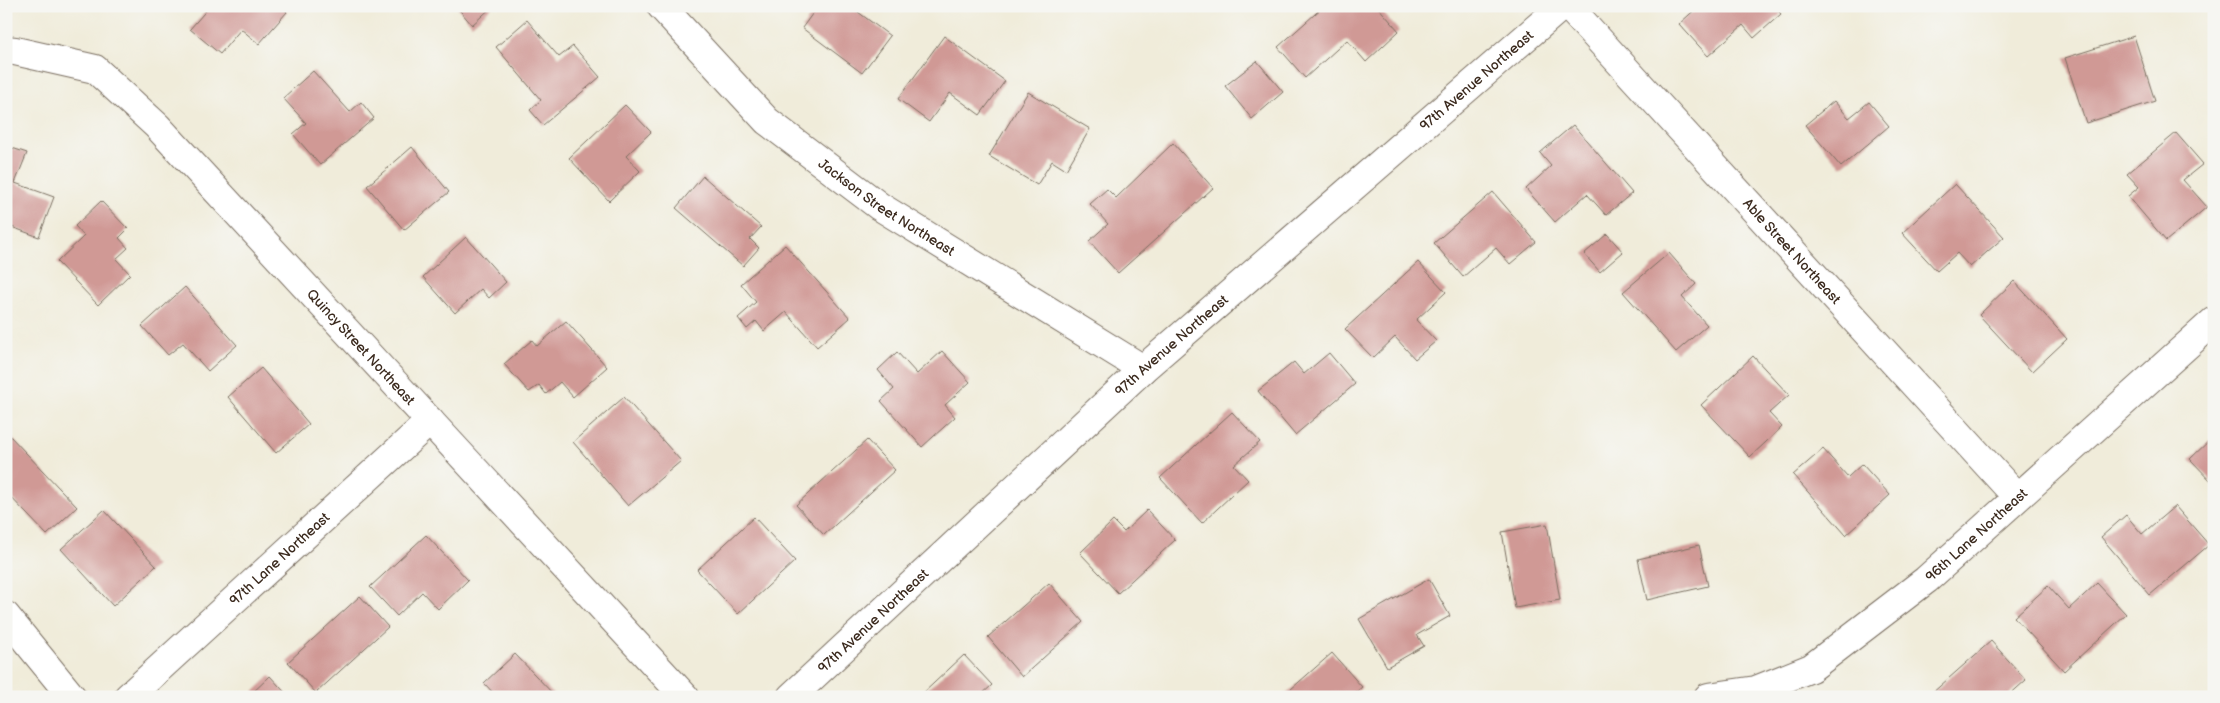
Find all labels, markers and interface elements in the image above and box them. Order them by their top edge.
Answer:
street label: 97th Avenue Northeast [1416,26,1537,135]
street label: Jackson Street Northeast [815,155,958,260]
street label: Able Street Northeast [1739,195,1845,308]
street label: Quincy Street Northeast [303,286,419,409]
street label: 97th Avenue Northeast [1112,291,1232,400]
street label: 96th Lane Northeast [1922,485,2032,586]
street label: 97th Lane Northeast [226,509,334,609]
street label: 97th Avenue Northeast [814,565,933,677]

